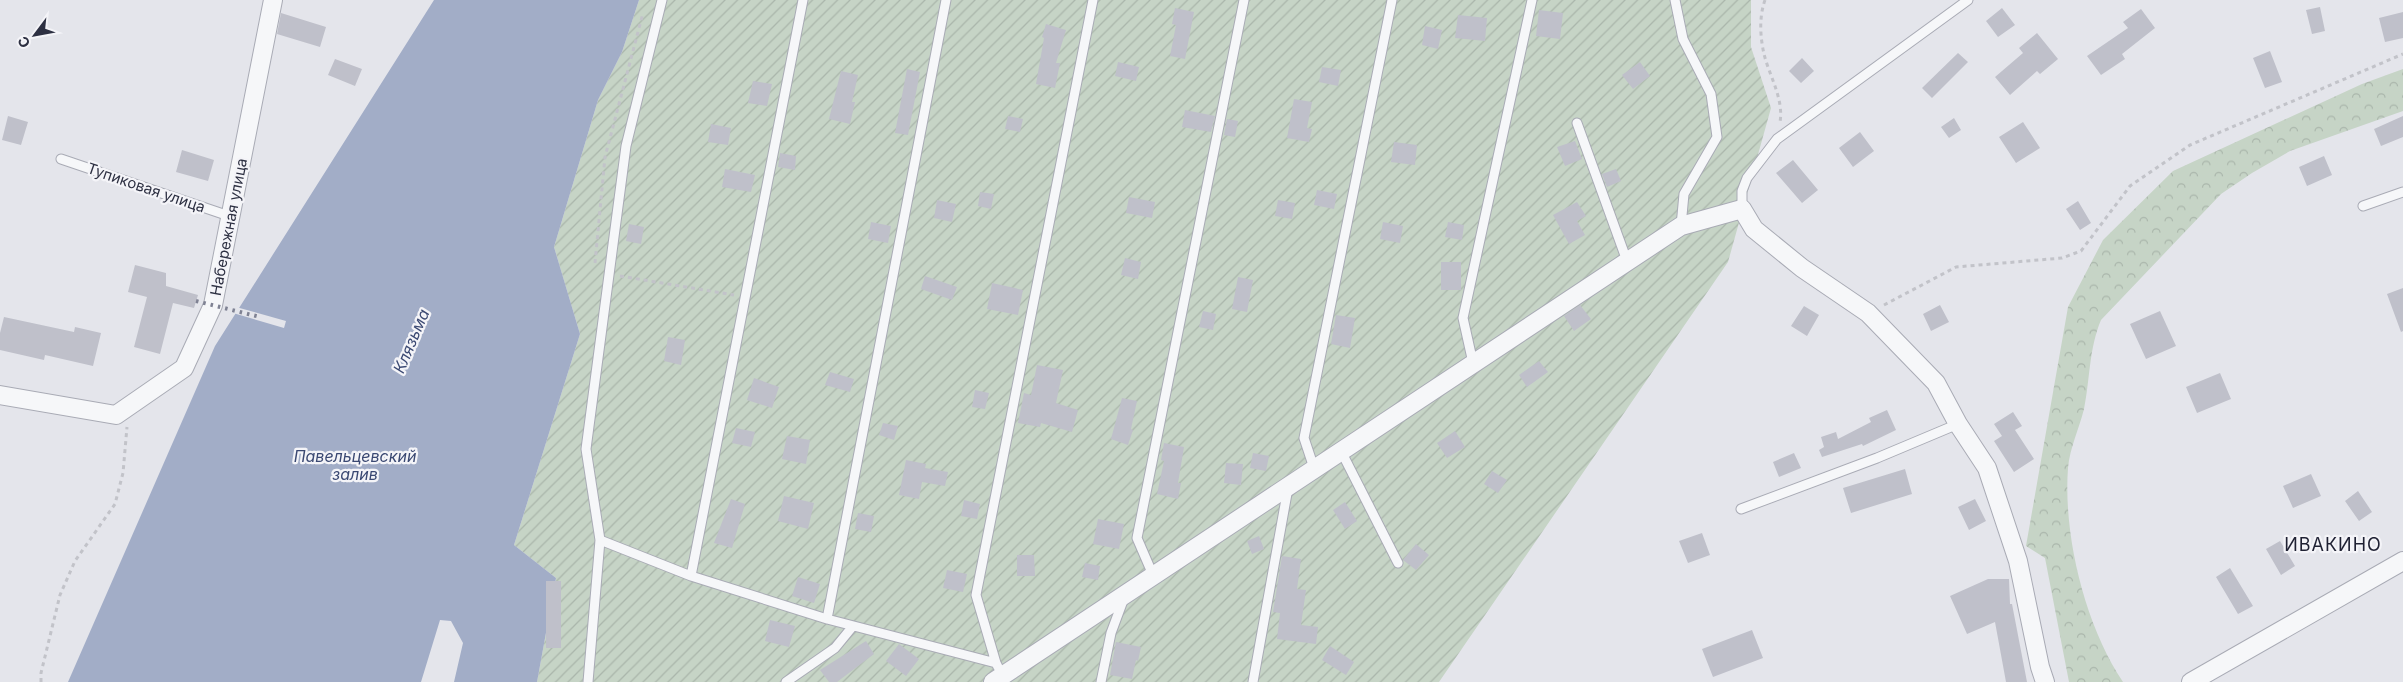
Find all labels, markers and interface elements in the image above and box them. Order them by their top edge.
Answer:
north arrow [10,10,60,60]
text: С [14,33,34,51]
street label: Набережная улица [206,157,251,297]
street label: Тупиковая улица [85,158,208,217]
water label: Клязьма [389,306,434,376]
water label: Павельцевский залив [294,446,416,484]
district label: ИВАКИНО [2284,534,2382,555]

